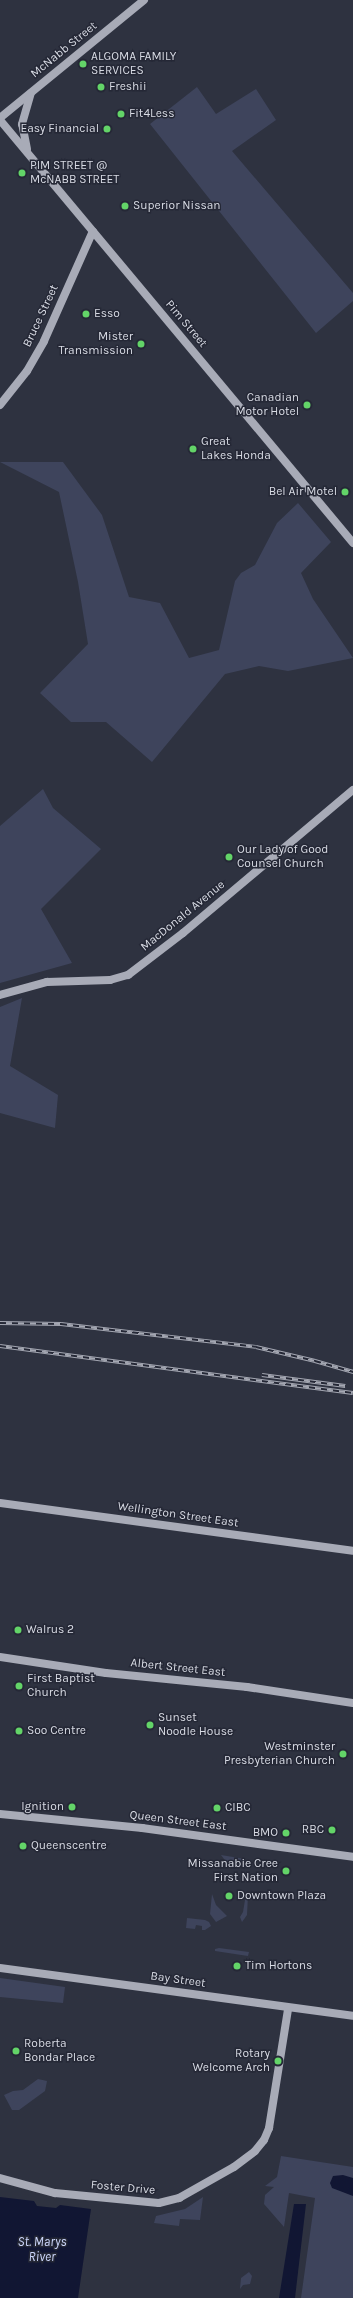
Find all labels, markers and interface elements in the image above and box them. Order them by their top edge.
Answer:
street label: McNabb Street [28,19,100,81]
place label: ALGOMA FAMILY SERVICES [91,50,176,78]
marker: ALGOMA FAMILY SERVICES [78,59,88,69]
place label: Freshii [109,80,146,94]
marker: Freshii [96,82,106,92]
place label: Fit4Less [129,107,174,121]
marker: Fit4Less [116,109,126,119]
place label: Easy Financial [20,122,99,136]
marker: Easy Financial [102,124,112,134]
place label: PIM STREET @ McNABB STREET [30,159,119,187]
marker: PIM STREET @ McNABB STREET [17,168,27,178]
place label: Superior Nissan [133,199,221,213]
marker: Superior Nissan [120,201,130,211]
street label: Bruce Street [20,283,62,349]
street label: Pim Street [162,297,210,351]
place label: Esso [94,307,120,321]
marker: Esso [81,309,91,319]
place label: Mister Transmission [59,330,133,358]
marker: Mister Transmission [136,339,146,349]
place label: Canadian Motor Hotel [235,391,299,419]
marker: Canadian Motor Hotel [302,400,312,410]
place label: Great Lakes Honda [201,435,271,463]
marker: Great Lakes Honda [188,444,198,454]
place label: Bel Air Motel [269,485,337,499]
marker: Bel Air Motel [340,487,350,497]
place label: Our Lady of Good Counsel Church [237,843,328,871]
marker: Our Lady of Good Counsel Church [224,852,234,862]
street label: MacDonald Avenue [138,878,228,954]
street label: Wellington Street East [117,1499,239,1531]
place label: Walrus 2 [26,1623,74,1637]
marker: Walrus 2 [13,1625,23,1635]
street label: Albert Street East [130,1656,226,1680]
place label: First Baptist Church [27,1672,95,1700]
marker: First Baptist Church [14,1681,24,1691]
place label: Sunset Noodle House [158,1711,233,1739]
marker: Sunset Noodle House [145,1720,155,1730]
place label: Soo Centre [27,1724,86,1738]
marker: Soo Centre [14,1726,24,1736]
place label: Westminster Presbyterian Church [224,1740,335,1768]
marker: Westminster Presbyterian Church [338,1749,348,1759]
place label: Ignition [21,1800,64,1814]
place label: CIBC [225,1801,251,1815]
marker: Ignition [67,1802,77,1812]
marker: CIBC [212,1803,222,1813]
street label: Queen Street East [129,1808,227,1834]
place label: RBC [302,1823,324,1837]
marker: RBC [327,1825,337,1835]
place label: BMO [253,1826,278,1840]
marker: BMO [281,1828,291,1838]
place label: Queenscentre [31,1839,107,1853]
marker: Queenscentre [18,1841,28,1851]
place label: Missanabie Cree First Nation [187,1857,278,1885]
marker: Missanabie Cree First Nation [281,1866,291,1876]
place label: Downtown Plaza [237,1889,326,1903]
marker: Downtown Plaza [224,1891,234,1901]
place label: Tim Hortons [245,1959,312,1973]
marker: Tim Hortons [232,1961,242,1971]
street label: Bay Street [150,1969,206,1991]
place label: Roberta Bondar Place [24,2037,95,2065]
marker: Roberta Bondar Place [11,2046,21,2056]
place label: Rotary Welcome Arch [192,2047,270,2075]
marker: Rotary Welcome Arch [273,2056,283,2066]
street label: Foster Drive [90,2178,156,2198]
water label: St. Marys River [17,2235,67,2266]

